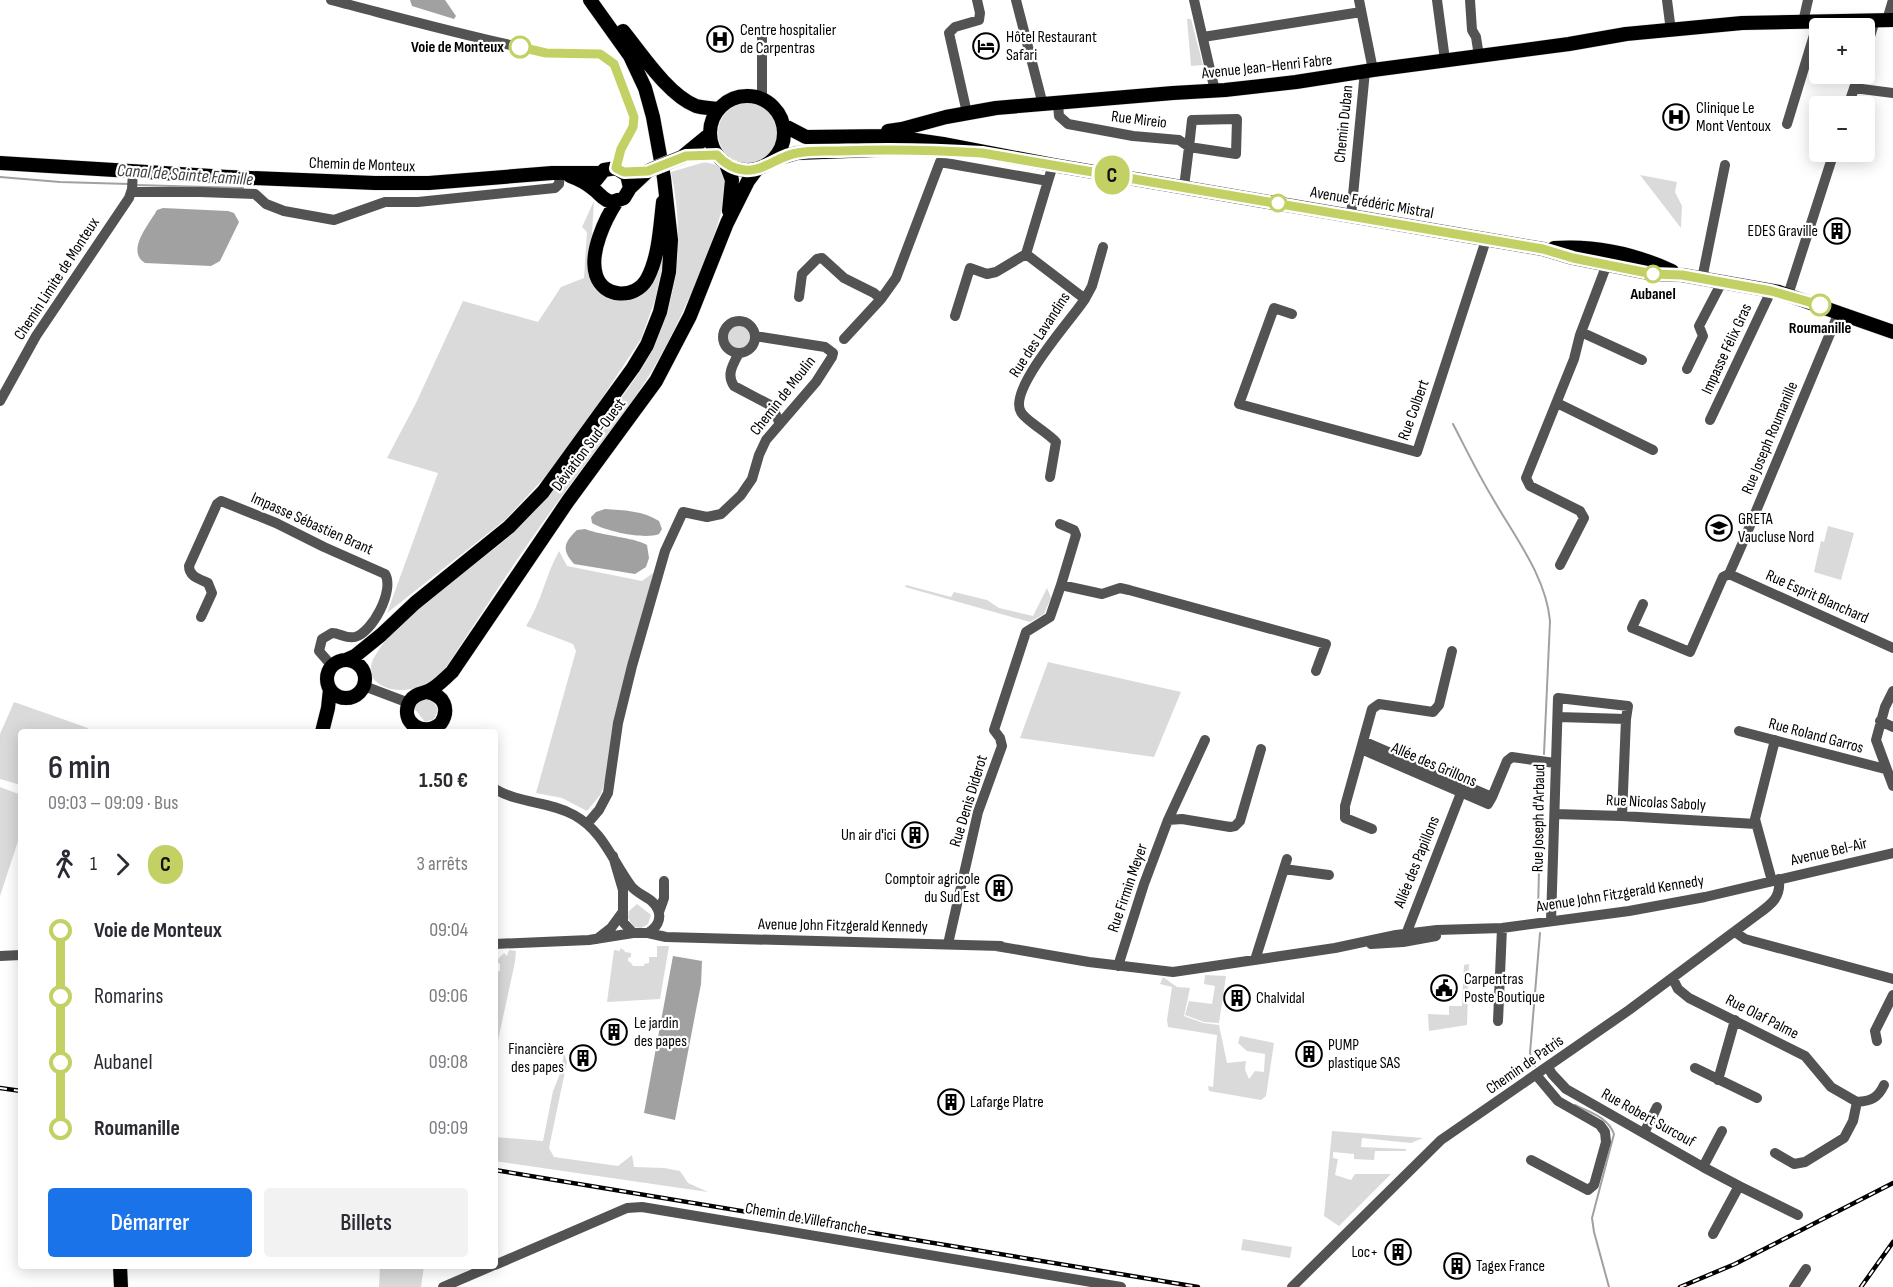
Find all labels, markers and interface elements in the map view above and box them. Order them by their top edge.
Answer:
map controls [1809,18,1875,162]
button: + [1809,18,1875,84]
place label: Centre hospitalier de Carpentras [740,21,837,58]
hospital icon: Centre hospitalier de Carpentras [705,24,735,54]
place label: Hôtel Restaurant Safari [1006,28,1097,65]
hotel icon: Hôtel Restaurant Safari [971,31,1001,61]
marker: Voie de Monteux [509,36,531,58]
place label: Voie de Monteux [411,38,504,57]
street label: Avenue Jean-Henri Fabre [1200,51,1333,83]
street label: Chemin Duban [1330,84,1358,164]
button: − [1809,96,1875,162]
place label: Clinique Le Mont Ventoux [1696,99,1771,136]
hospital icon: Clinique Le Mont Ventoux [1661,102,1691,132]
street label: Rue Mireio [1110,107,1168,133]
street label: Chemin de Monteux [309,154,415,176]
line badge: C [1092,156,1132,195]
water label: Canal de Sainte Famille [116,160,254,190]
text: C [1107,163,1117,188]
street label: Avenue Frédéric Mistral [1308,183,1435,223]
unlabelled marker [1269,194,1287,212]
street label: Chemin Limite de Monteux [10,214,104,344]
building icon: EDES Graville [1822,216,1852,246]
place label: EDES Graville [1748,222,1818,241]
marker: Aubanel [1644,265,1662,283]
place label: Aubanel [1629,285,1676,304]
street label: Rue des Lavandins [1005,289,1075,381]
marker: Roumanille [1809,294,1831,316]
street label: Impasse Félix Gras [1698,300,1756,397]
place label: Roumanille [1789,319,1851,338]
street label: Chemin de Moulin [746,353,820,439]
street label: Rue Colbert [1394,377,1434,443]
street label: Rue Joseph Roumanille [1738,379,1802,497]
street label: Déviation Sud-Ouest [548,395,630,495]
street label: Impasse Sébastien Brant [248,489,376,559]
place label: GRETA Vaucluse Nord [1738,510,1814,547]
school or university icon: GRETA Vaucluse Nord [1704,513,1734,543]
street label: Rue Esprit Blanchard [1763,566,1871,628]
street label: Rue Roland Garros [1766,714,1866,758]
street label: Allée des Grillons [1388,738,1480,792]
text: 6 min [48,748,111,788]
street label: Rue Denis Diderot [946,753,992,849]
street label: Rue Joseph d'Arbaud [1529,764,1549,872]
text: 1.50 € [419,767,468,794]
text: 09:03 – 09:09 · Bus [48,791,178,815]
street label: Rue Nicolas Saboly [1606,791,1706,815]
street label: Allée des Papillons [1390,813,1444,912]
building icon: Un air d'ici [900,820,930,850]
place label: Un air d'ici [841,826,896,845]
street label: Avenue Bel-Air [1788,834,1870,870]
street label: Rue Firmin Meyer [1104,841,1152,935]
icon: walk [48,848,81,881]
icon: forward [106,848,139,881]
text: 1 [90,852,97,876]
text: C [160,852,171,877]
text: 3 arrêts [416,852,468,876]
place label: Comptoir agricole du Sud Est [885,870,980,907]
street label: Avenue John Fitzgerald Kennedy [1534,871,1705,917]
building icon: Comptoir agricole du Sud Est [984,873,1014,903]
street label: Avenue John Fitzgerald Kennedy [757,915,928,937]
text: Voie de Monteux [94,917,222,944]
text: 09:04 [429,918,468,942]
place label: Carpentras Poste Boutique [1464,970,1545,1007]
public building icon: Carpentras Poste Boutique [1429,973,1459,1003]
text: Romarins [94,983,163,1010]
building icon: Chalvidal [1222,983,1252,1013]
text: 09:06 [429,984,468,1008]
place label: Chalvidal [1256,989,1305,1008]
street label: Rue Olaf Palme [1722,990,1802,1044]
place label: Le jardin des papes [634,1014,687,1051]
building icon: Le jardin des papes [599,1017,629,1047]
street label: Chemin de Patris [1483,1031,1568,1099]
place label: PUMP plastique SAS [1328,1036,1400,1073]
building icon: PUMP plastique SAS [1294,1039,1324,1069]
place label: Financière des papes [508,1040,564,1077]
building icon: Financière des papes [568,1043,598,1073]
text: Aubanel [94,1049,153,1076]
text: 09:08 [429,1050,468,1074]
street label: Rue Robert Surcouf [1598,1084,1699,1152]
building icon: Lafarge Platre [936,1087,966,1117]
place label: Lafarge Platre [970,1093,1044,1112]
text: Roumanille [94,1115,180,1142]
text: 09:09 [429,1116,468,1140]
button: Démarrer [48,1188,252,1257]
button: Billets [264,1188,468,1257]
street label: Chemin de Villefranche [744,1199,868,1239]
building icon: Loc+ [1383,1237,1413,1267]
place label: Loc+ [1351,1243,1378,1262]
building icon: Tagex France [1442,1251,1472,1281]
place label: Tagex France [1476,1257,1545,1276]

